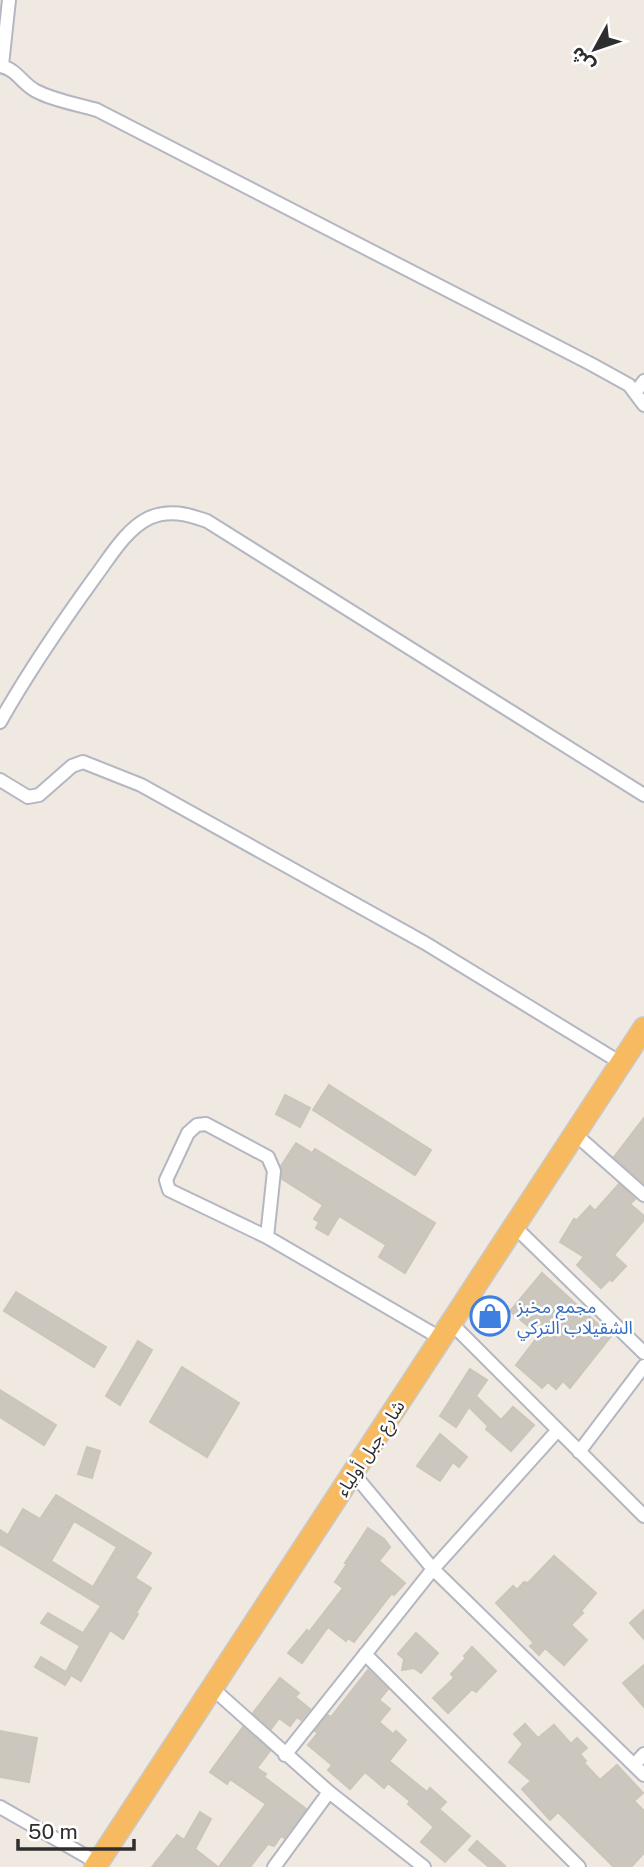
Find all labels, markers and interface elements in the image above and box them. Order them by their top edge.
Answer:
north arrow [560,14,630,84]
text: ش [565,43,599,77]
shop icon: مجمع مخبز الشقيلاب التركي [469,1295,511,1337]
place label: مجمع مخبز الشقيلاب التركي [516,1296,633,1341]
street label: شارع جبل أولياء [331,1396,412,1502]
scale bar [18,1808,133,1852]
text: 50 m [28,1819,78,1844]

